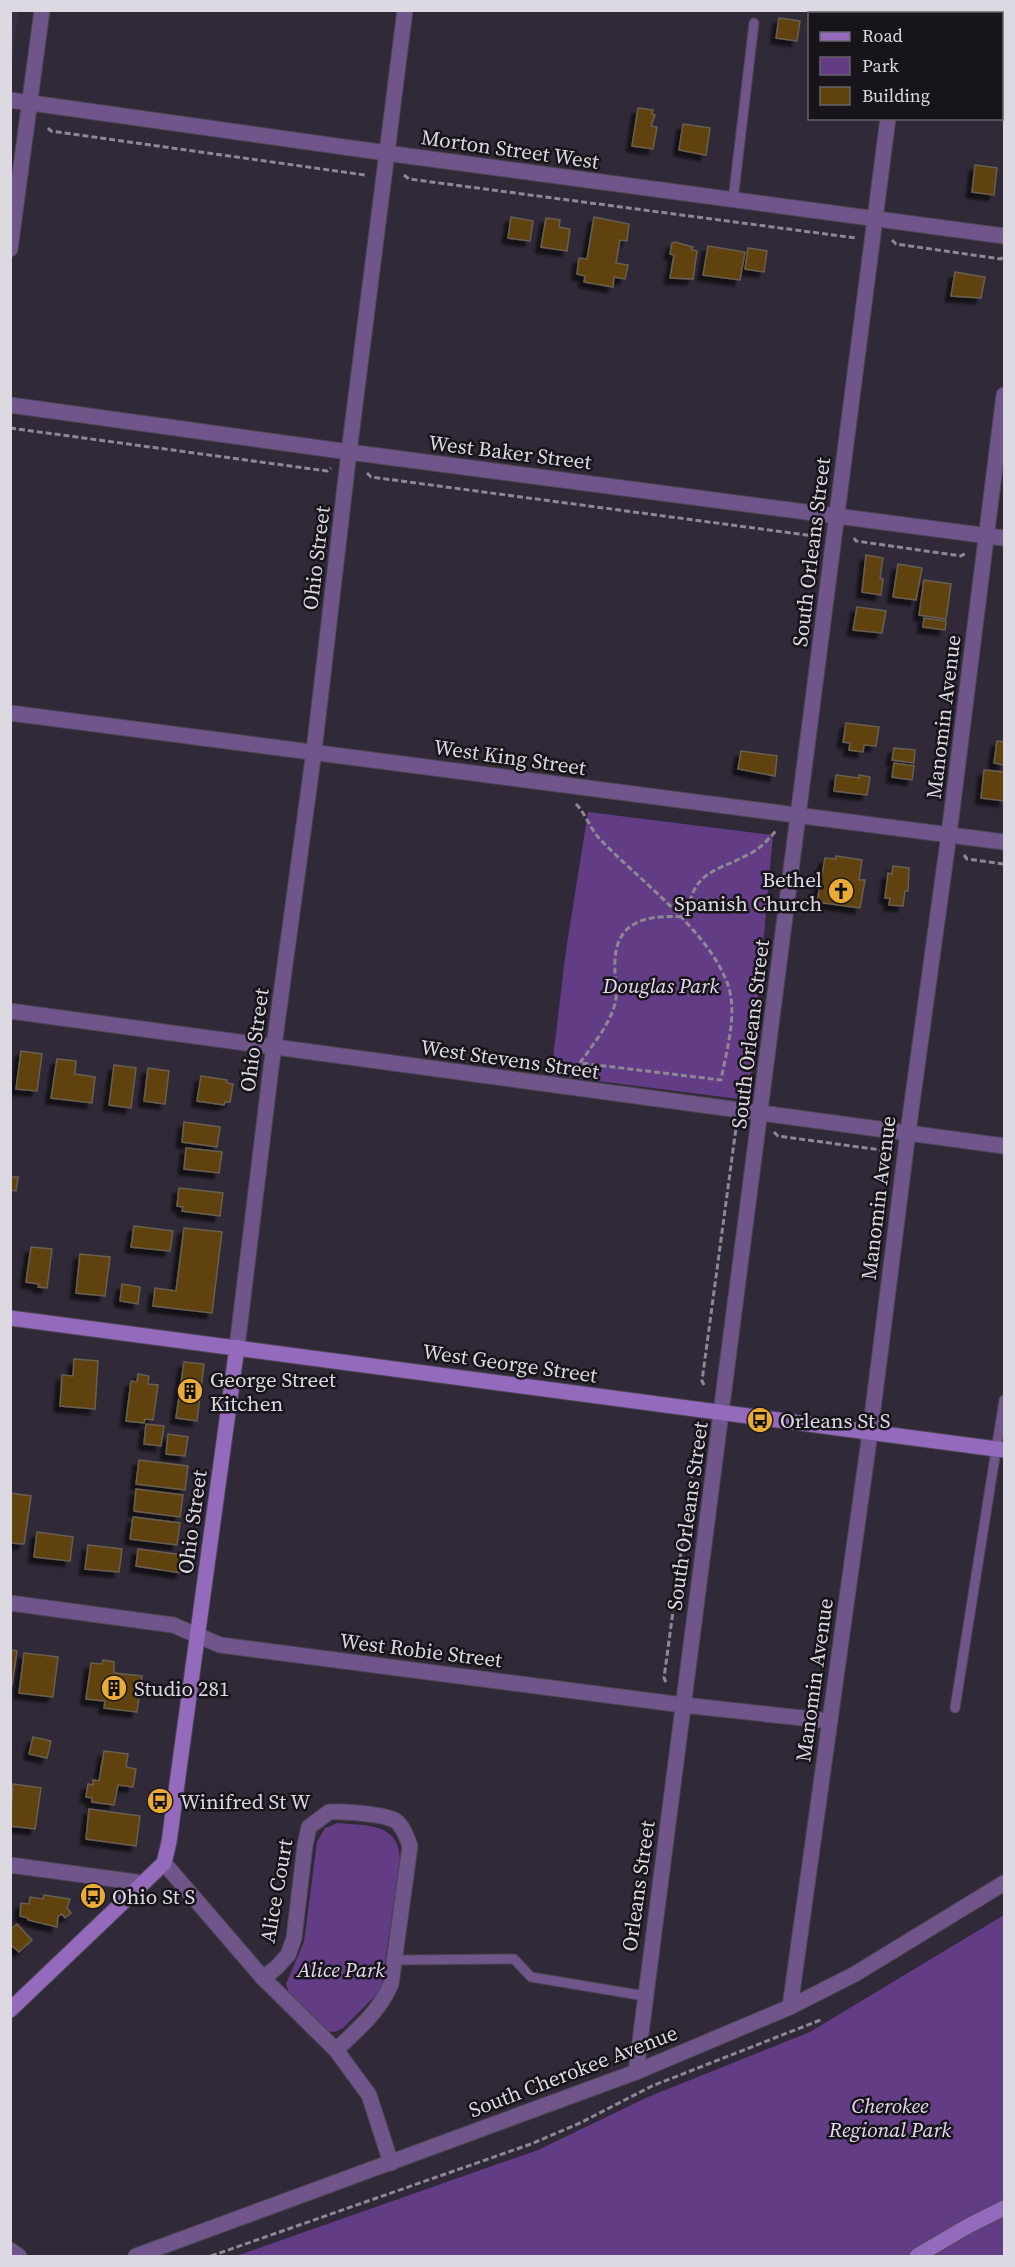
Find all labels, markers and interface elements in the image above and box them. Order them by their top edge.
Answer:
legend [808,12,1003,120]
text: Road [862,23,903,48]
text: Park [862,53,899,78]
text: Building [862,83,930,108]
street label: Morton Street West [419,122,601,176]
street label: West Baker Street [427,428,593,476]
street label: South Orleans Street [785,456,837,648]
street label: Ohio Street [295,504,337,612]
street label: Manomin Avenue [919,633,967,801]
street label: West King Street [432,732,588,782]
place label: Bethel Spanish Church [674,865,822,918]
church icon: Bethel Spanish Church [826,876,856,906]
street label: South Orleans Street [724,938,776,1130]
park label: Douglas Park [602,971,719,1000]
street label: Ohio Street [232,986,276,1094]
street label: West Stevens Street [419,1032,601,1086]
street label: Manomin Avenue [854,1114,902,1282]
street label: West George Street [421,1336,599,1390]
place label: George Street Kitchen [210,1365,336,1418]
building icon: George Street Kitchen [175,1376,205,1406]
bus stop icon: Orleans St S [745,1405,775,1435]
place label: Orleans St S [780,1406,891,1435]
street label: South Orleans Street [659,1419,715,1612]
street label: Ohio Street [170,1468,214,1576]
street label: Manomin Avenue [788,1596,840,1764]
street label: West Robie Street [338,1626,504,1674]
building icon: Studio 281 [99,1673,129,1703]
place label: Studio 281 [134,1674,230,1703]
bus stop icon: Winifred St W [145,1786,175,1816]
place label: Winifred St W [180,1787,311,1816]
street label: Orleans Street [614,1819,662,1953]
street label: Alice Court [253,1836,299,1945]
bus stop icon: Ohio St S [78,1881,108,1911]
place label: Ohio St S [112,1882,195,1911]
park label: Alice Park [296,1955,385,1984]
street label: South Cherokee Avenue [464,2018,682,2124]
park label: Cherokee Regional Park [828,2091,951,2144]

